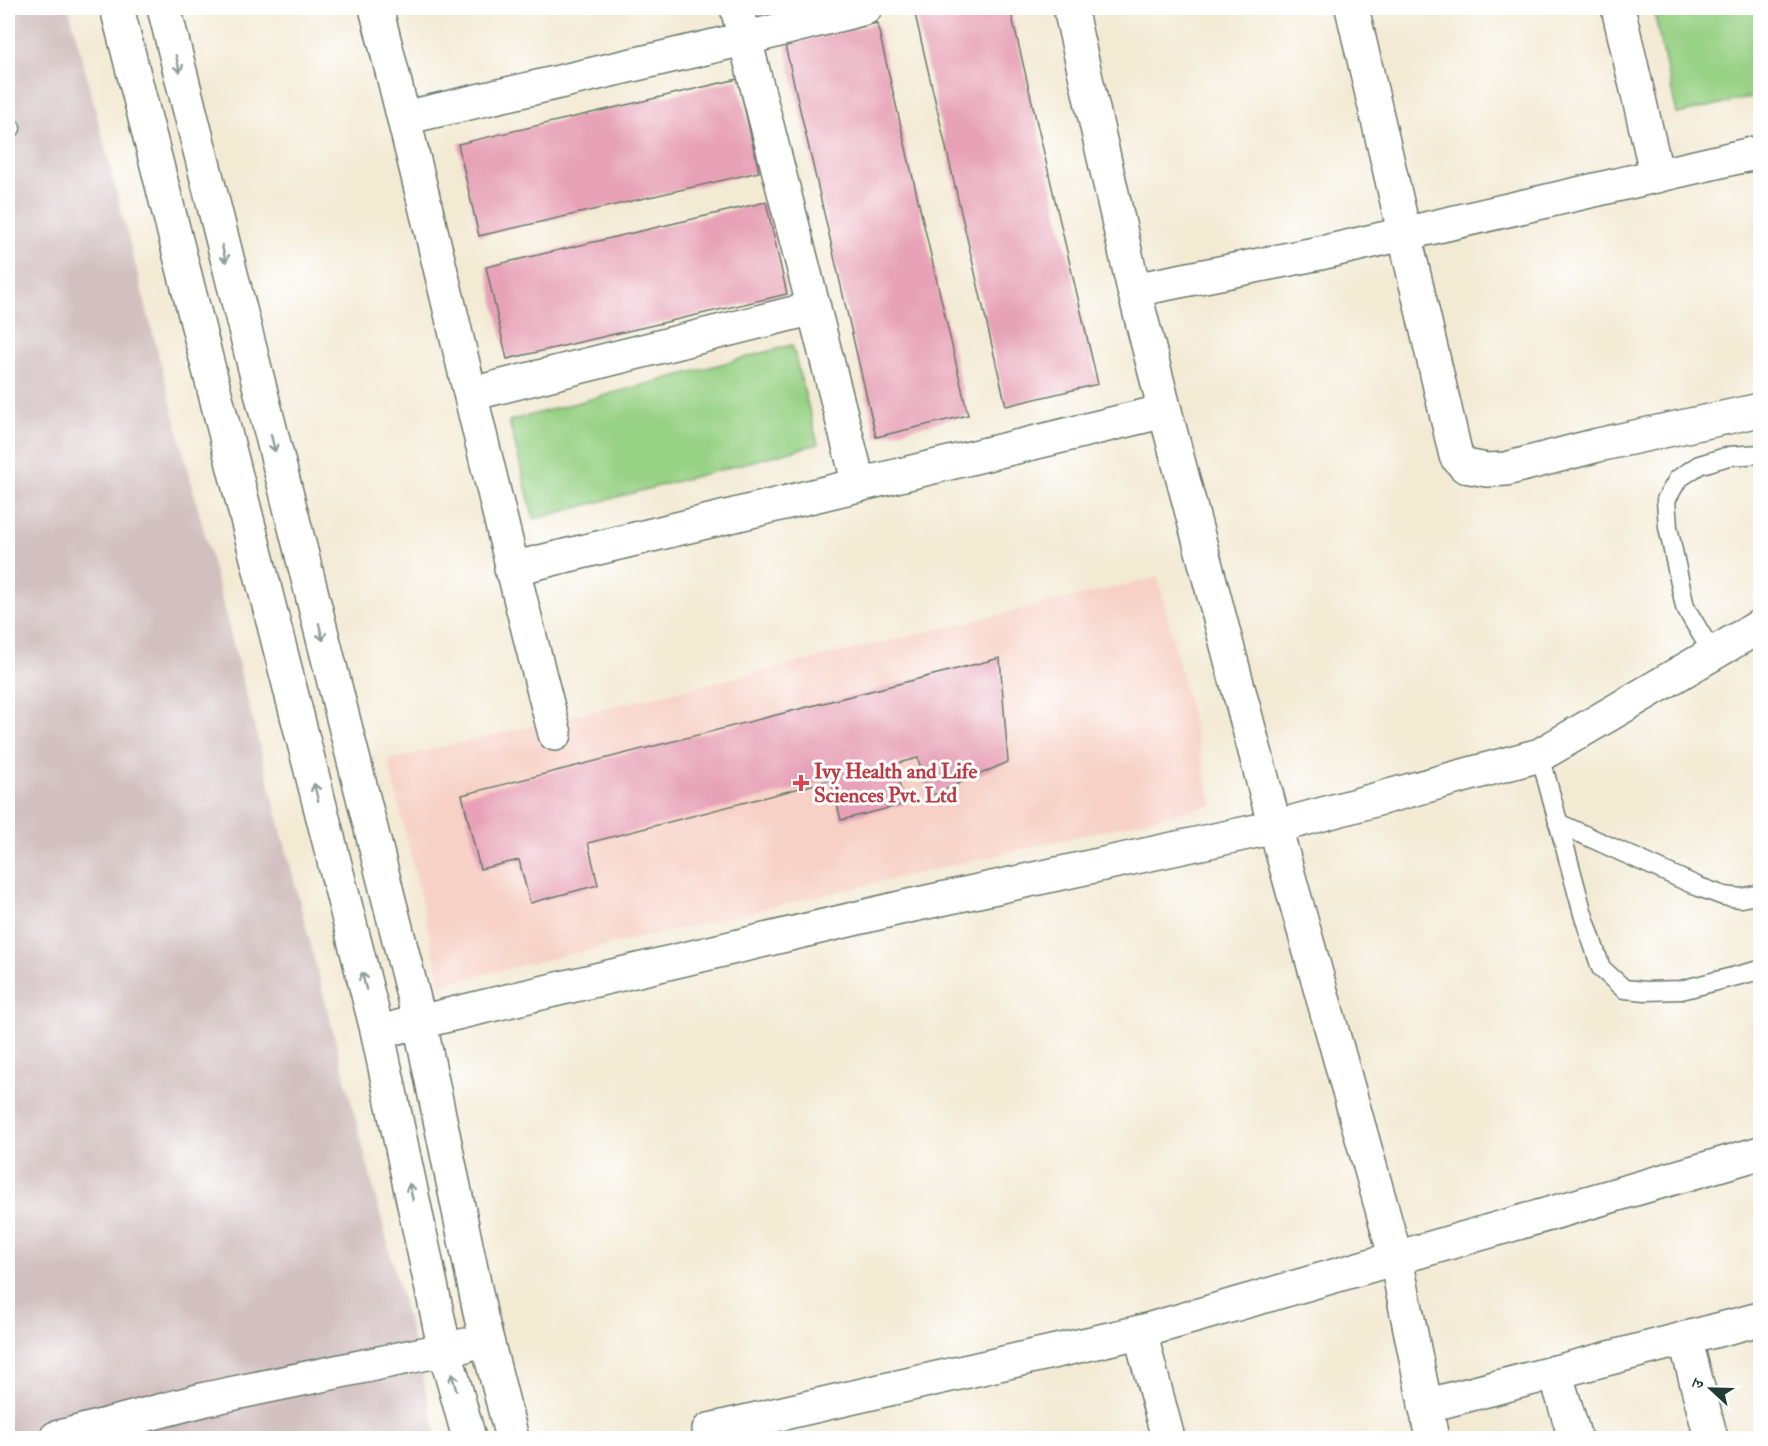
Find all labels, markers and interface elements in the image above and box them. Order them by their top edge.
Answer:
one-way arrow [172,54,184,73]
one-way arrow [219,244,231,263]
one-way arrow [267,433,279,452]
one-way arrow [315,622,327,641]
place label: Ivy Health and Life Sciences Pvt. Ltd [814,758,977,809]
marker: Ivy Health and Life Sciences Pvt. Ltd [792,774,810,792]
one-way arrow [310,783,322,802]
one-way arrow [358,972,370,991]
one-way arrow [405,1182,416,1202]
north arrow [1681,1359,1741,1419]
one-way arrow [447,1373,459,1392]
text: उ [1687,1375,1710,1392]

